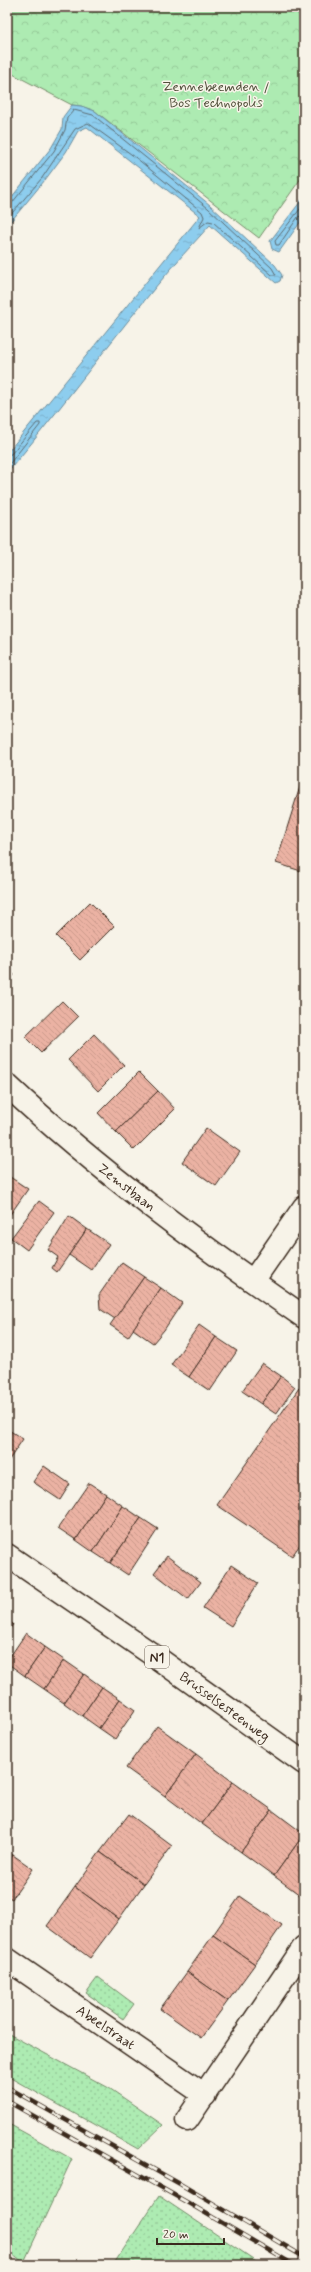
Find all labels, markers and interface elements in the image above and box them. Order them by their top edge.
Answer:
park label: Zennebeemden / Bos Technopolis [162,78,270,112]
street label: Zemstbaan [94,1160,159,1216]
road number: N1 [145,1646,169,1668]
street label: Brusselsesteenweg [175,1668,273,1747]
street label: Abeelstraat [72,2002,138,2054]
scale bar [157,2220,224,2246]
text: 20 m [163,2227,189,2243]

